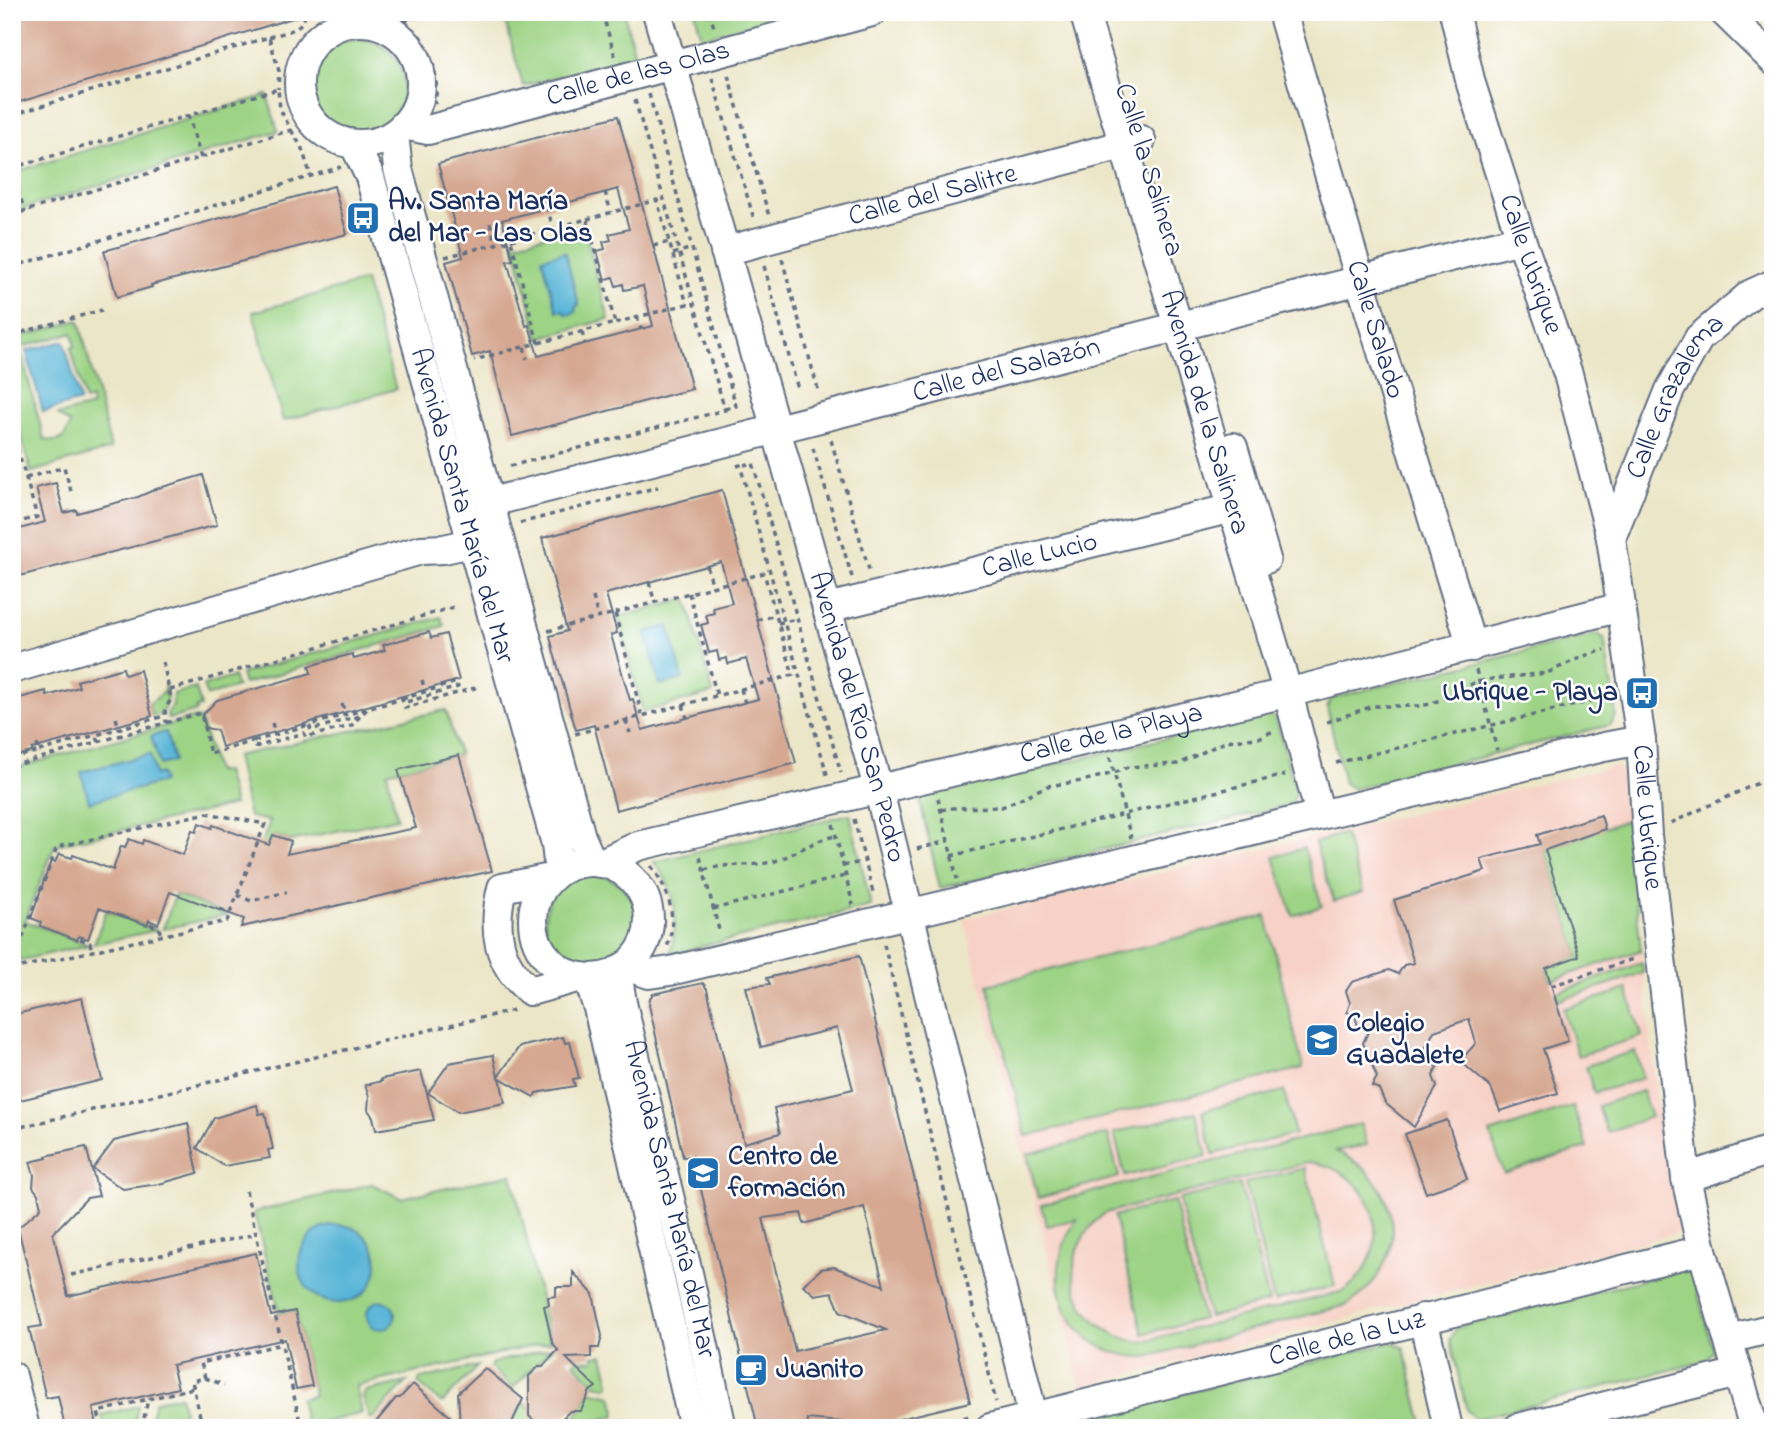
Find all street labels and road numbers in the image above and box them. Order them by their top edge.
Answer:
street label: Calle de las Olas [542,30,735,118]
street label: Calle la Salinera [1102,78,1194,262]
street label: Calle del Salitre [844,153,1022,238]
street label: Calle Ubrique [1487,189,1573,341]
street label: Calle Salado [1335,256,1416,404]
street label: Avenida de la Salinera [1148,285,1260,540]
street label: Calle Grazalema [1616,304,1734,485]
street label: Calle del Salazón [908,327,1105,414]
street label: Avenida Santa María del Mar [398,343,525,668]
street label: Calle Lucio [978,522,1102,590]
street label: Avenida del Río San Pedro [797,567,916,867]
street label: Calle de la Playa [1016,693,1207,776]
street label: Calle Ubrique [1621,743,1674,893]
street label: Avenida Santa María del Mar [611,1036,727,1362]
street label: Calle de la Luz [1265,1299,1430,1378]

